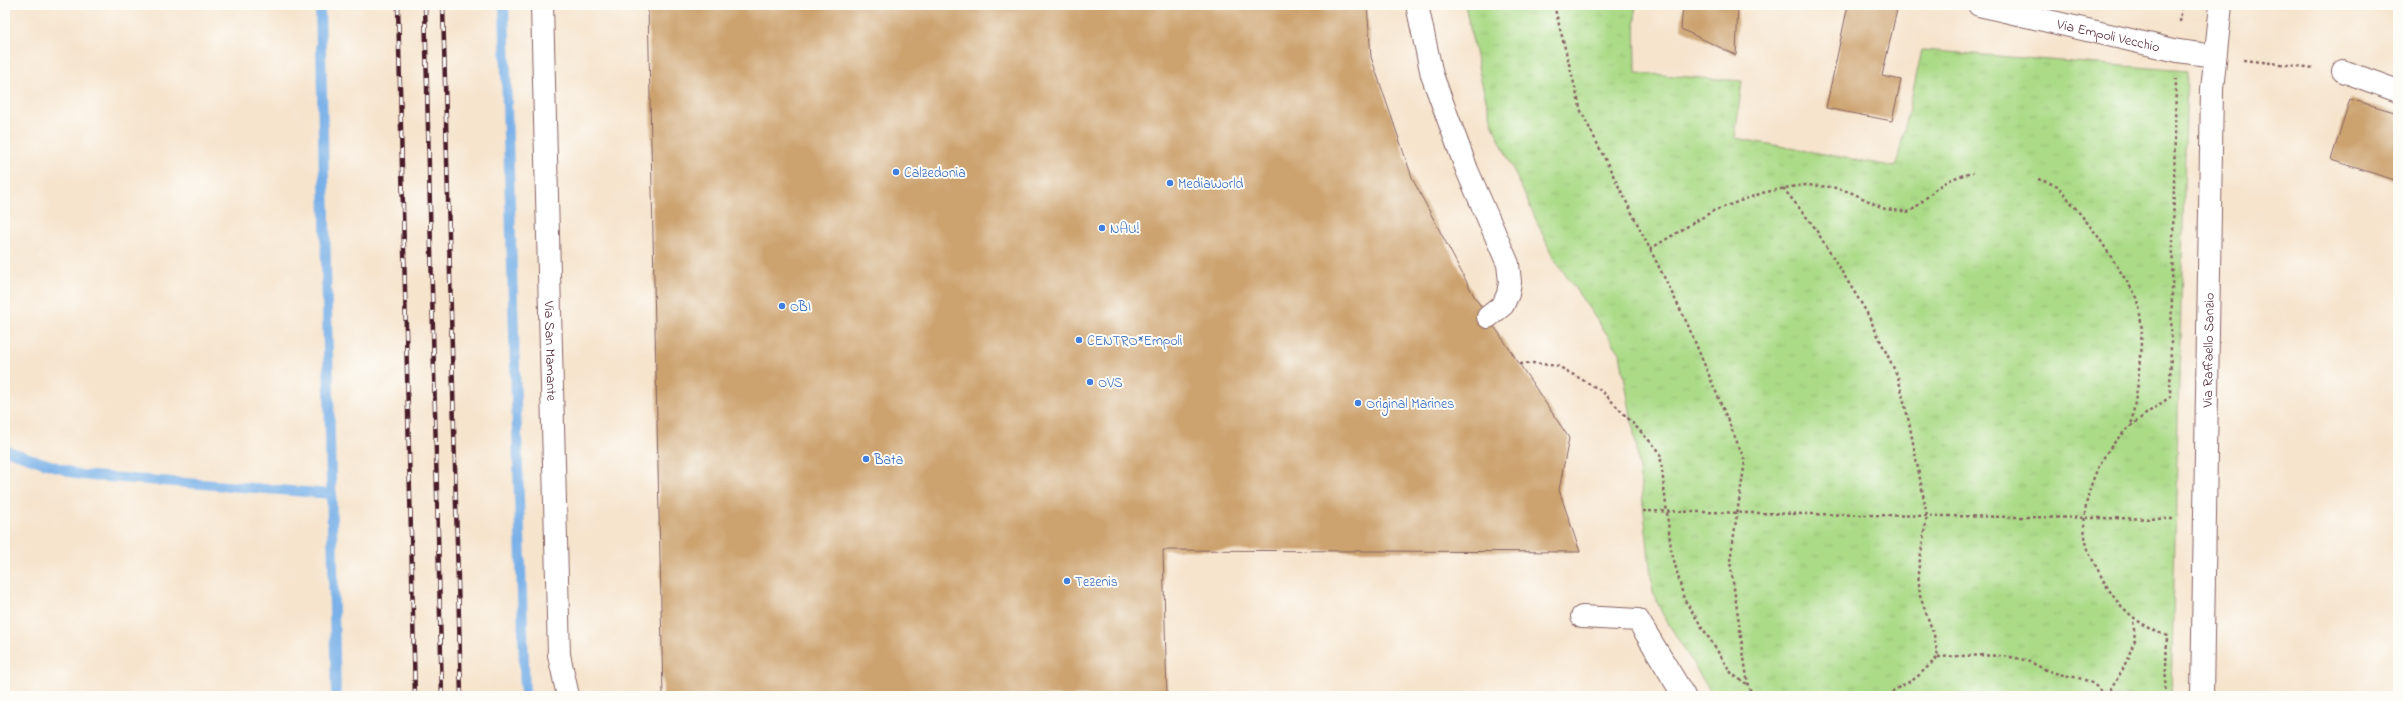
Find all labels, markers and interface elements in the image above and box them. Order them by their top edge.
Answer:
street label: Via Empoli Vecchio [2054,14,2162,58]
place label: Calzedonia [904,163,966,184]
marker: Calzedonia [891,167,901,177]
place label: MediaWorld [1178,174,1244,195]
marker: MediaWorld [1165,178,1175,188]
place label: NAU! [1110,219,1139,240]
marker: NAU! [1097,223,1107,233]
street label: Via Raffaello Sanzio [2198,293,2221,409]
place label: OBI [790,297,811,318]
street label: Via San Mamante [538,300,561,402]
marker: OBI [777,301,787,311]
place label: CENTRO*Empoli [1087,331,1182,352]
marker: CENTRO*Empoli [1074,335,1084,345]
place label: OVS [1098,373,1123,394]
marker: OVS [1085,377,1095,387]
place label: Original Marines [1366,394,1454,416]
marker: Original Marines [1353,398,1363,408]
place label: Bata [873,450,903,471]
marker: Bata [861,454,871,464]
place label: Tezenis [1075,572,1118,593]
marker: Tezenis [1062,576,1072,586]

